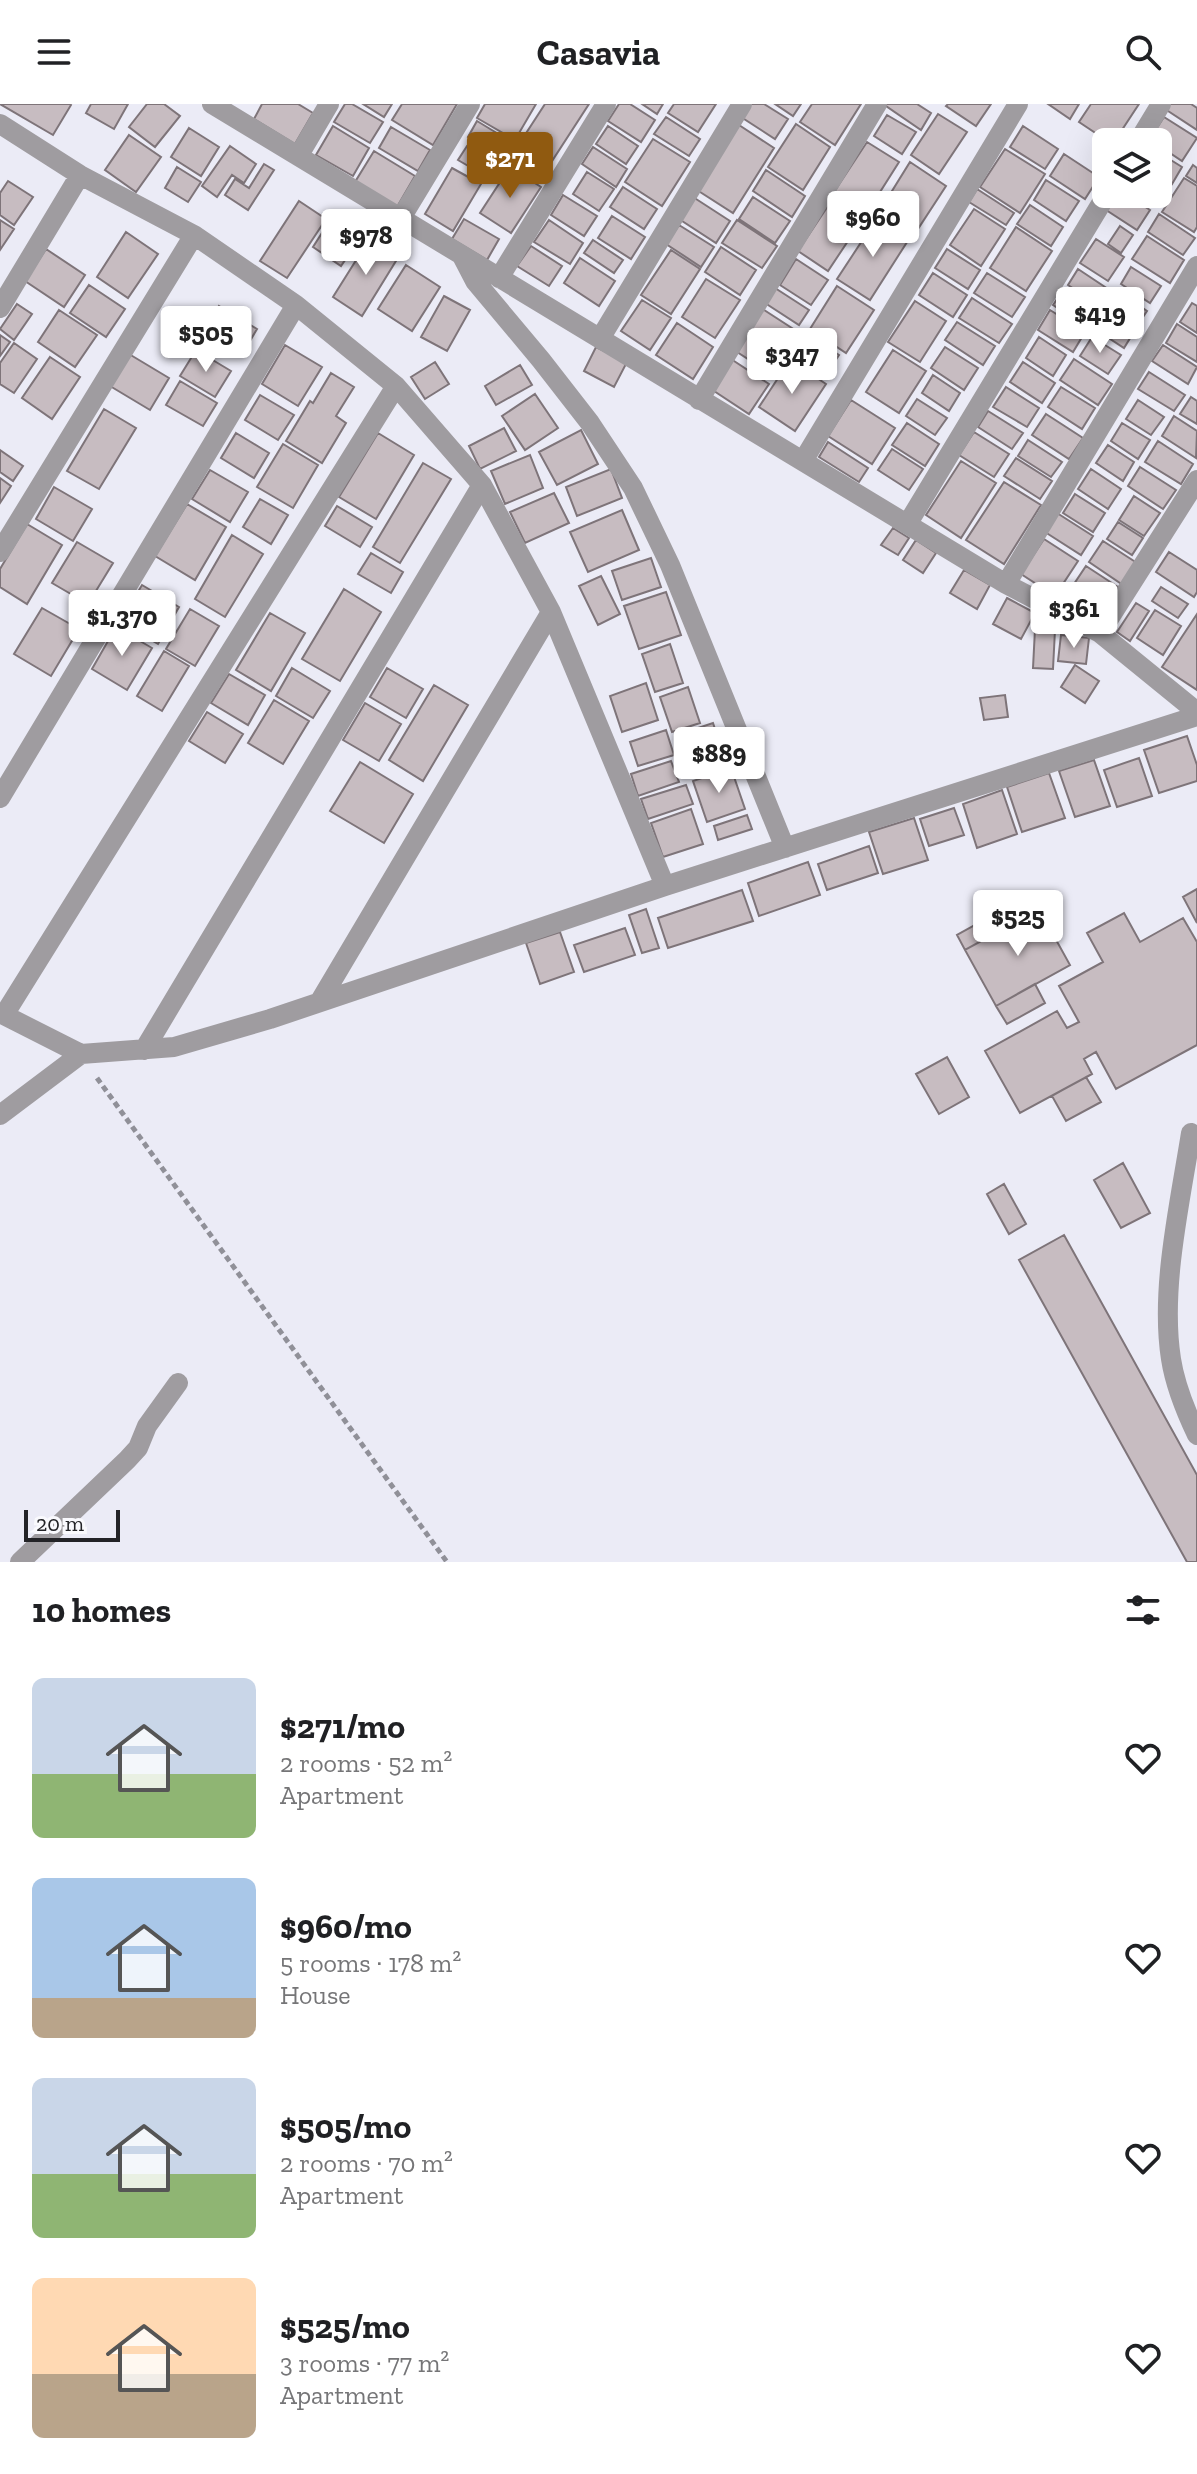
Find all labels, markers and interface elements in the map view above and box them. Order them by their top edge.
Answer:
icon: menu [32,30,76,74]
icon: search [1121,30,1165,74]
text: Casavia [537,31,660,74]
map controls [1092,128,1172,208]
button: layers [1092,128,1172,208]
pin: $271 [463,132,557,200]
text: $271 [485,142,535,174]
pin: $960 [826,191,920,259]
text: $960 [845,201,901,233]
pin: $978 [319,209,413,277]
text: $978 [339,219,393,251]
pin: $419 [1053,287,1147,355]
text: $419 [1074,297,1126,329]
pin: $505 [159,306,253,374]
text: $505 [179,316,233,348]
pin: $347 [745,328,839,396]
text: $347 [765,338,819,370]
pin: $361 [1027,582,1121,650]
pin: $1,370 [57,590,187,658]
text: $361 [1048,592,1100,624]
text: $1,370 [87,600,157,632]
pin: $889 [672,727,766,795]
text: $889 [692,737,746,769]
pin: $525 [971,890,1065,958]
text: $525 [991,900,1045,932]
scale bar [24,1506,120,1542]
text: 20 m [36,1510,84,1537]
icon: filters [1121,1588,1165,1632]
text: 10 homes [32,1590,171,1631]
text: $271/mo [280,1706,405,1747]
icon: home [96,1710,192,1806]
icon: heart [1121,1736,1165,1780]
text: 2 rooms · 52 m² [280,1747,452,1779]
text: Apartment [280,1779,403,1811]
text: $960/mo [280,1906,412,1947]
icon: home [96,1910,192,2006]
icon: heart [1121,1936,1165,1980]
text: 5 rooms · 178 m² [280,1947,461,1979]
text: House [280,1979,351,2011]
text: $505/mo [280,2106,411,2147]
icon: home [96,2110,192,2206]
icon: heart [1121,2136,1165,2180]
text: 2 rooms · 70 m² [280,2147,453,2179]
text: Apartment [280,2179,403,2211]
text: $525/mo [280,2306,410,2347]
icon: home [96,2310,192,2406]
icon: heart [1121,2336,1165,2380]
text: 3 rooms · 77 m² [280,2347,449,2379]
text: Apartment [280,2379,403,2411]

